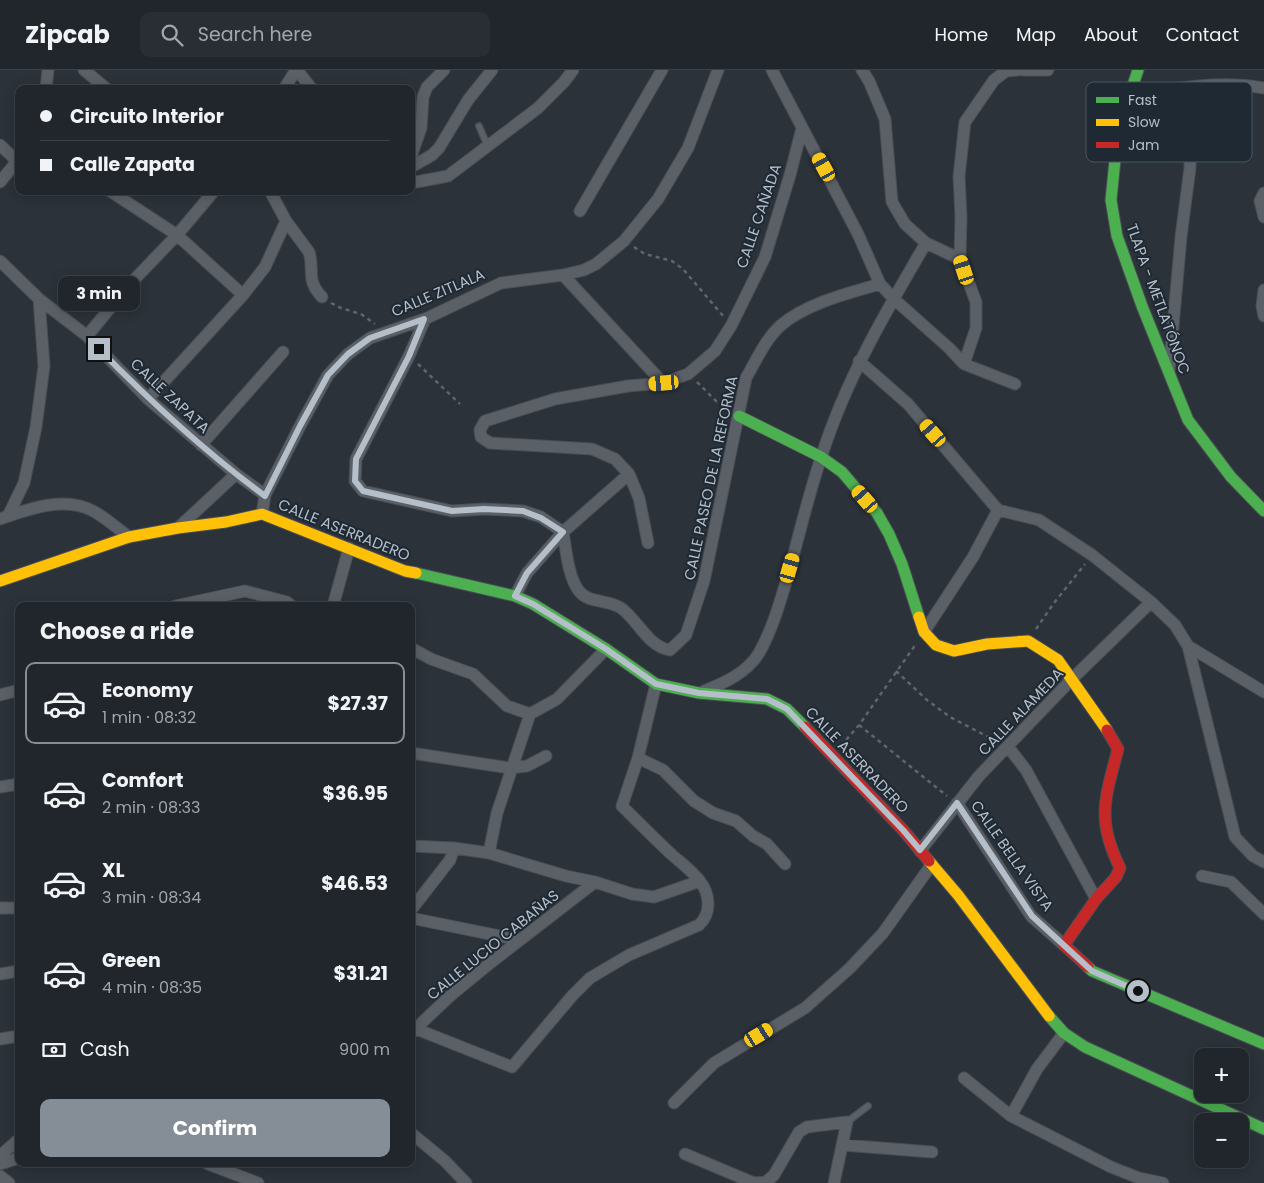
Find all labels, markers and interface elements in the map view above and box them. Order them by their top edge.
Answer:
search box [140,12,490,57]
text: Zipcab [25,18,110,51]
icon: search [158,21,186,49]
text: Search here [198,21,312,48]
text: Home [934,22,988,47]
text: Map [1016,22,1056,47]
text: About [1084,22,1138,47]
text: Contact [1166,22,1239,47]
legend [1086,82,1252,162]
text: Fast [1128,90,1157,110]
text: Circuito Interior [70,103,224,130]
text: Slow [1128,112,1161,132]
text: Jam [1128,135,1159,155]
car [810,150,837,184]
text: Calle Zapata [70,151,195,178]
street label: CALLE CAÑADA [731,161,786,271]
street label: TLAPA - METLATÓNOC [1121,221,1196,377]
car [952,253,975,287]
street label: CALLE ZITLALA [388,263,488,322]
callout: 3 min [58,276,140,312]
text: 3 min [76,282,122,305]
route end [88,338,110,360]
street label: CALLE ZAPATA [126,353,215,438]
car [648,374,679,392]
street label: CALLE PASEO DE LA REFORMA [679,374,742,582]
car [917,417,948,449]
car [849,483,880,515]
street label: CALLE ASERRADERO [275,493,413,566]
car [778,552,801,584]
text: Choose a ride [40,616,194,647]
street label: CALLE ALAMEDA [973,663,1068,760]
text: Economy [102,677,193,704]
icon: car [42,681,87,726]
text: $27.37 [327,690,388,717]
street label: CALLE ASERRADERO [801,702,914,818]
text: 1 min · 08:32 [102,706,196,729]
text: Comfort [102,767,184,794]
icon: car [42,771,87,816]
text: $36.95 [323,780,388,807]
text: 2 min · 08:33 [102,796,200,819]
street label: CALLE BELLA VISTA [966,796,1059,915]
text: XL [102,857,125,884]
icon: car [42,861,87,906]
text: $46.53 [321,870,388,897]
street label: CALLE LUCIO CABAÑAS [422,885,563,1005]
text: 3 min · 08:34 [102,886,201,909]
text: Green [102,947,161,974]
icon: car [42,951,87,996]
text: $31.21 [334,960,388,987]
text: 4 min · 08:35 [102,976,202,999]
route start [1127,980,1149,1002]
car [742,1021,775,1049]
icon: cash [40,1036,68,1064]
text: Cash [80,1036,130,1063]
text: 900 m [339,1038,390,1061]
map controls [1194,1048,1249,1168]
button: + [1194,1048,1249,1103]
button: Confirm [40,1099,390,1157]
button: − [1194,1113,1249,1168]

